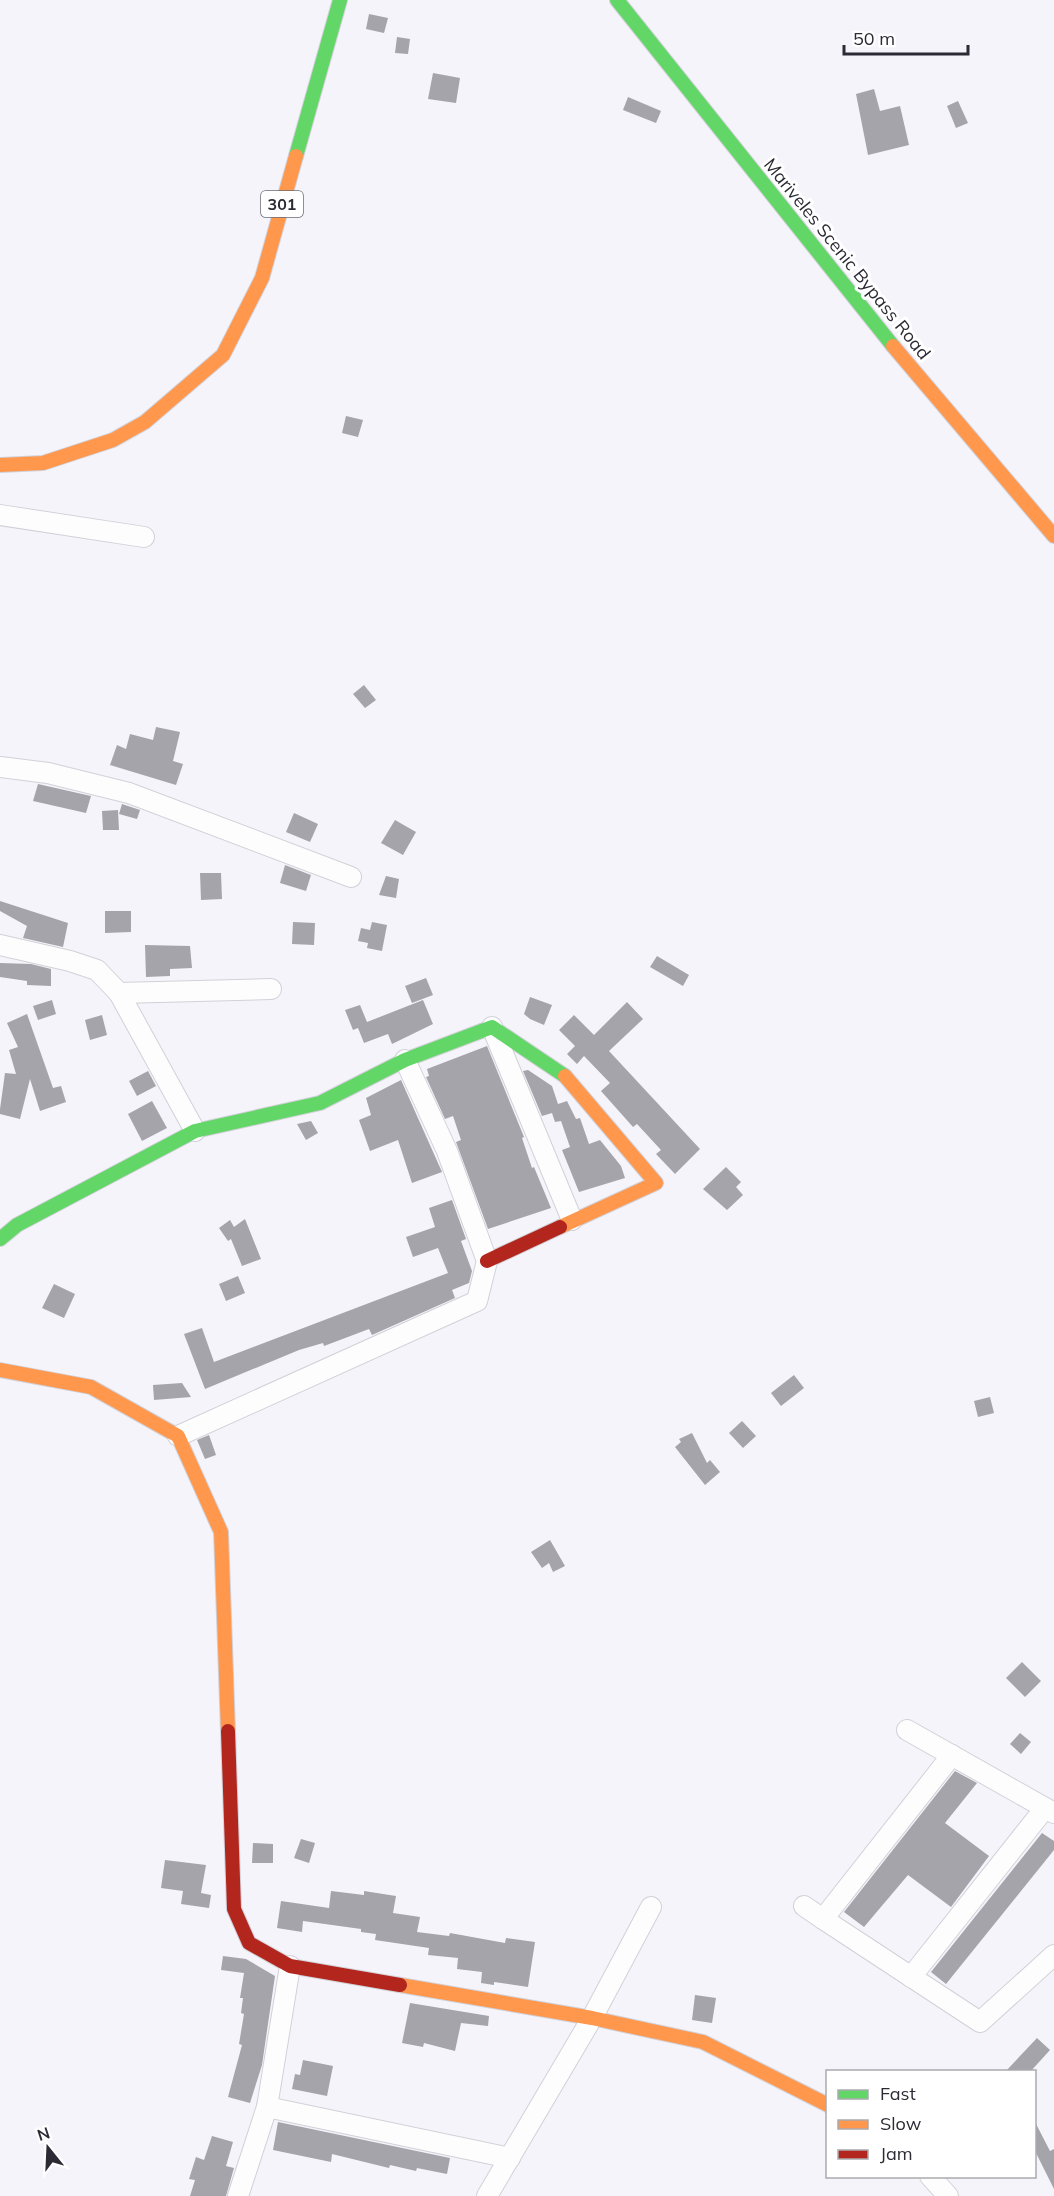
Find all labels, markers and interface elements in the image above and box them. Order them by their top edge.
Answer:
scale bar [844,18,968,56]
text: 50 m [853,27,895,50]
street label: Mariveles Scenic Bypass Road [759,153,936,364]
road number: 301 [261,191,303,217]
legend [826,2070,1036,2178]
text: Fast [880,2082,916,2105]
text: Slow [880,2112,922,2135]
north arrow [18,2118,78,2178]
text: N [35,2122,52,2145]
text: Jam [880,2142,913,2165]

